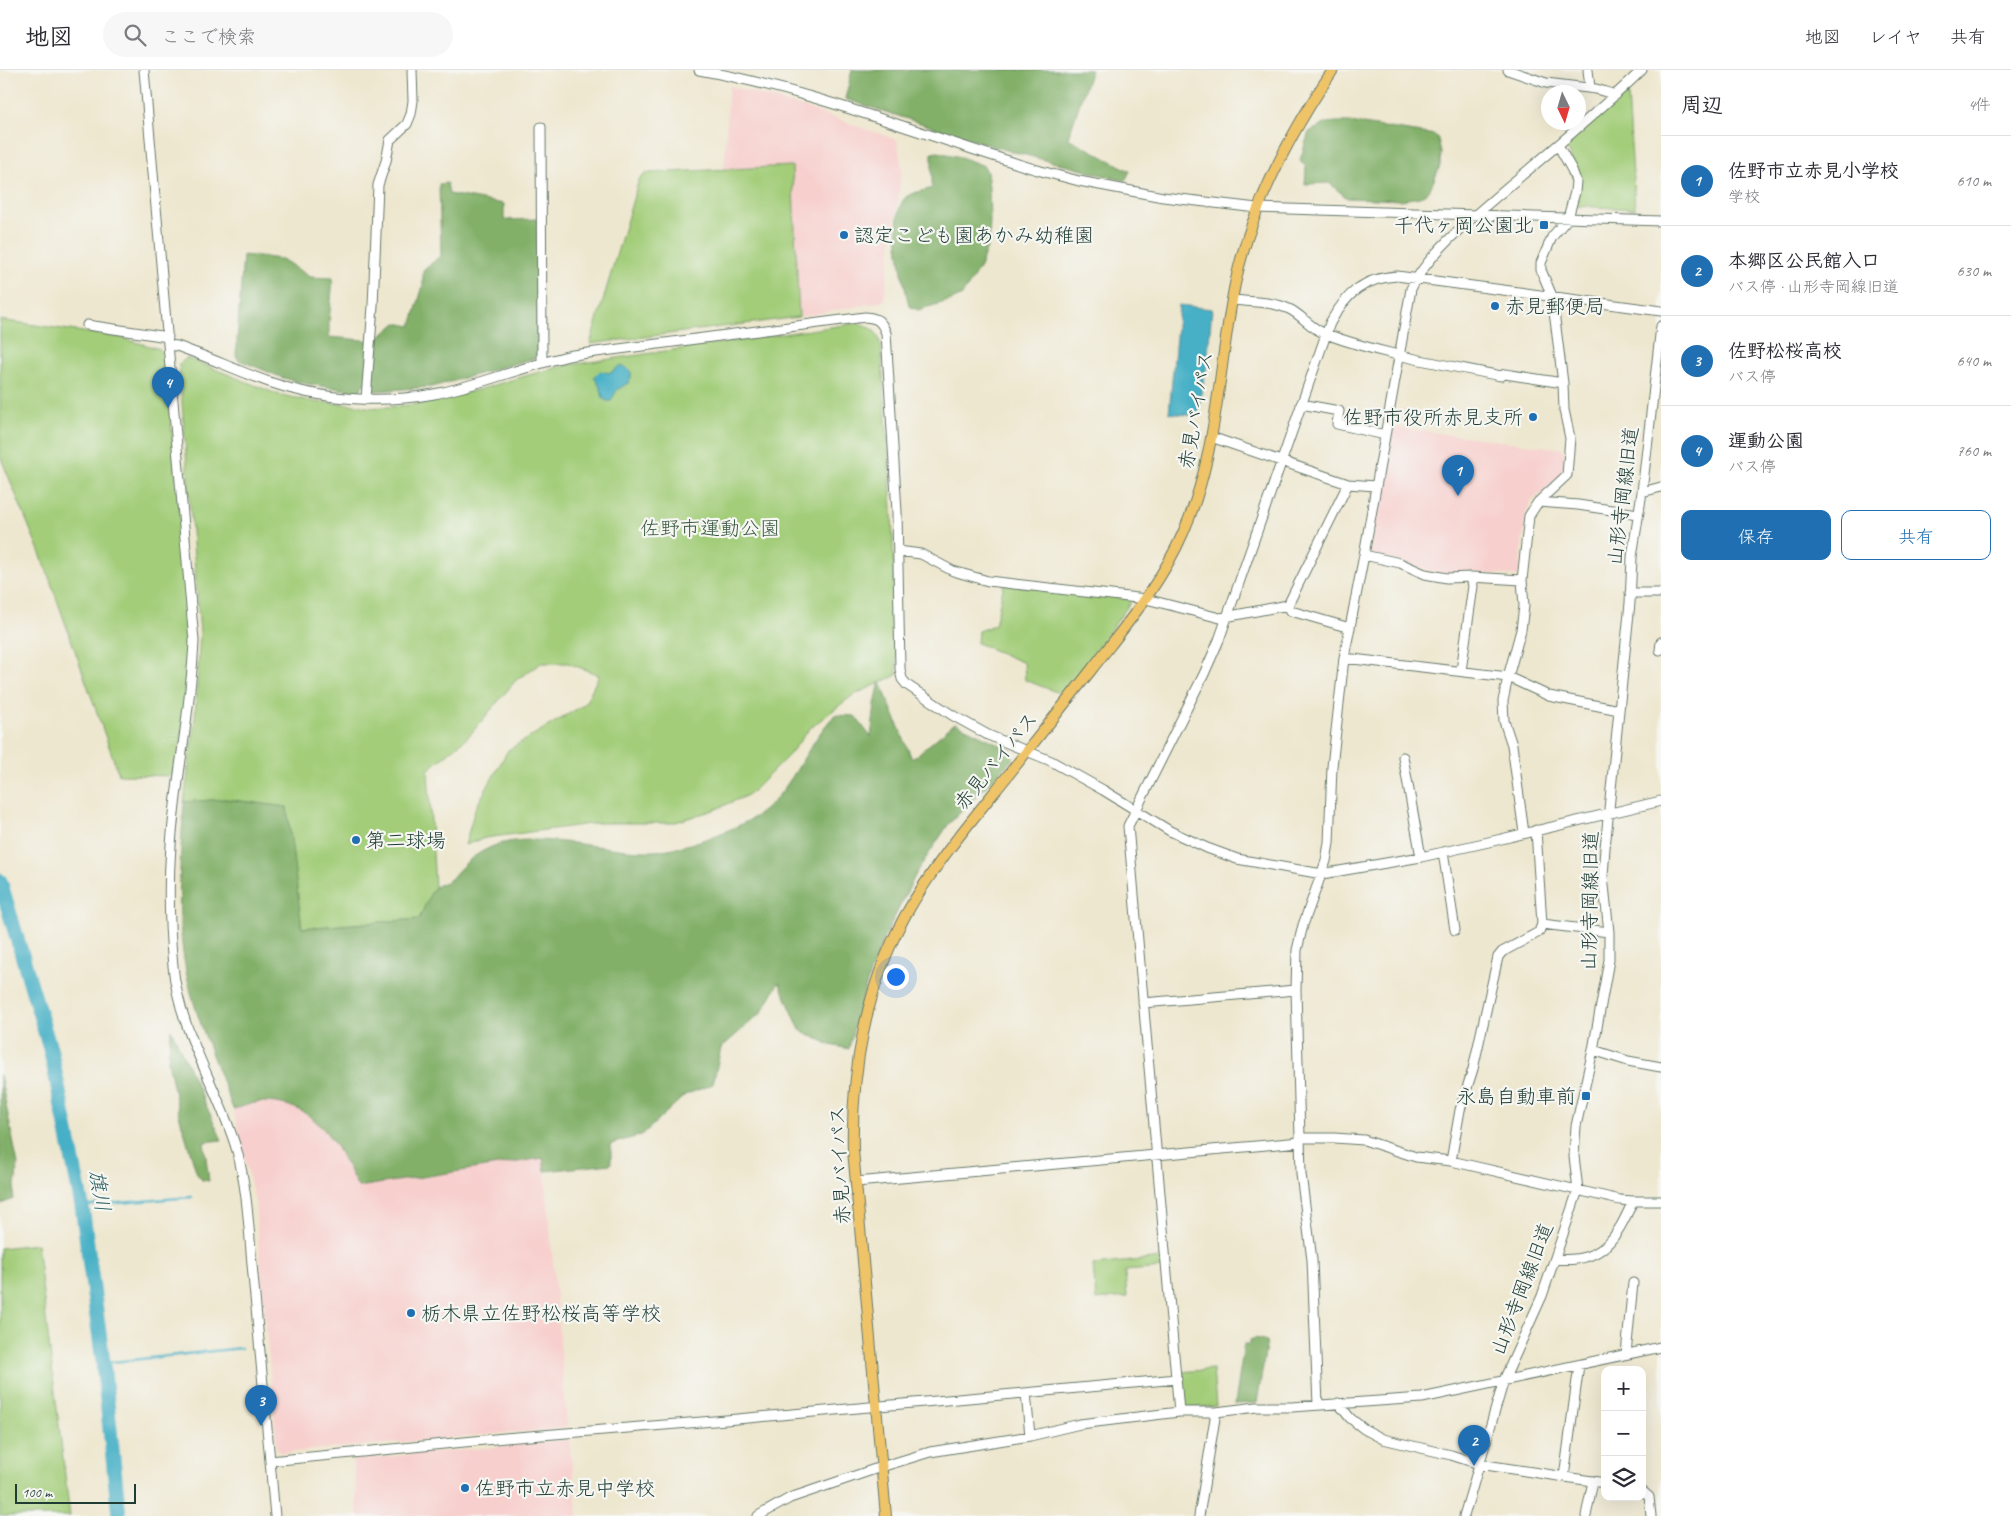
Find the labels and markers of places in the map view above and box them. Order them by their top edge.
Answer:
place label: 千代ヶ岡公園北 [1394,213,1534,238]
marker: 千代ヶ岡公園北 [1538,219,1550,231]
place label: 認定こども園あかみ幼稚園 [854,223,1094,248]
marker: 認定こども園あかみ幼稚園 [838,229,850,241]
place label: 赤見郵便局 [1505,294,1605,319]
marker: 赤見郵便局 [1489,300,1501,312]
pin: 4 [152,367,184,408]
place label: 佐野市役所赤見支所 [1343,405,1523,430]
marker: 佐野市役所赤見支所 [1527,411,1539,423]
pin: 1 [1442,455,1474,496]
place label: 第二球場 [366,828,446,853]
marker: 第二球場 [350,834,362,846]
place label: 永島自動車前 [1456,1084,1576,1109]
marker: 永島自動車前 [1580,1090,1592,1102]
place label: 栃木県立佐野松桜高等学校 [421,1301,661,1326]
marker: 栃木県立佐野松桜高等学校 [405,1307,417,1319]
pin: 3 [245,1385,277,1426]
pin: 2 [1458,1425,1490,1466]
place label: 佐野市立赤見中学校 [475,1476,655,1501]
marker: 佐野市立赤見中学校 [459,1482,471,1494]

